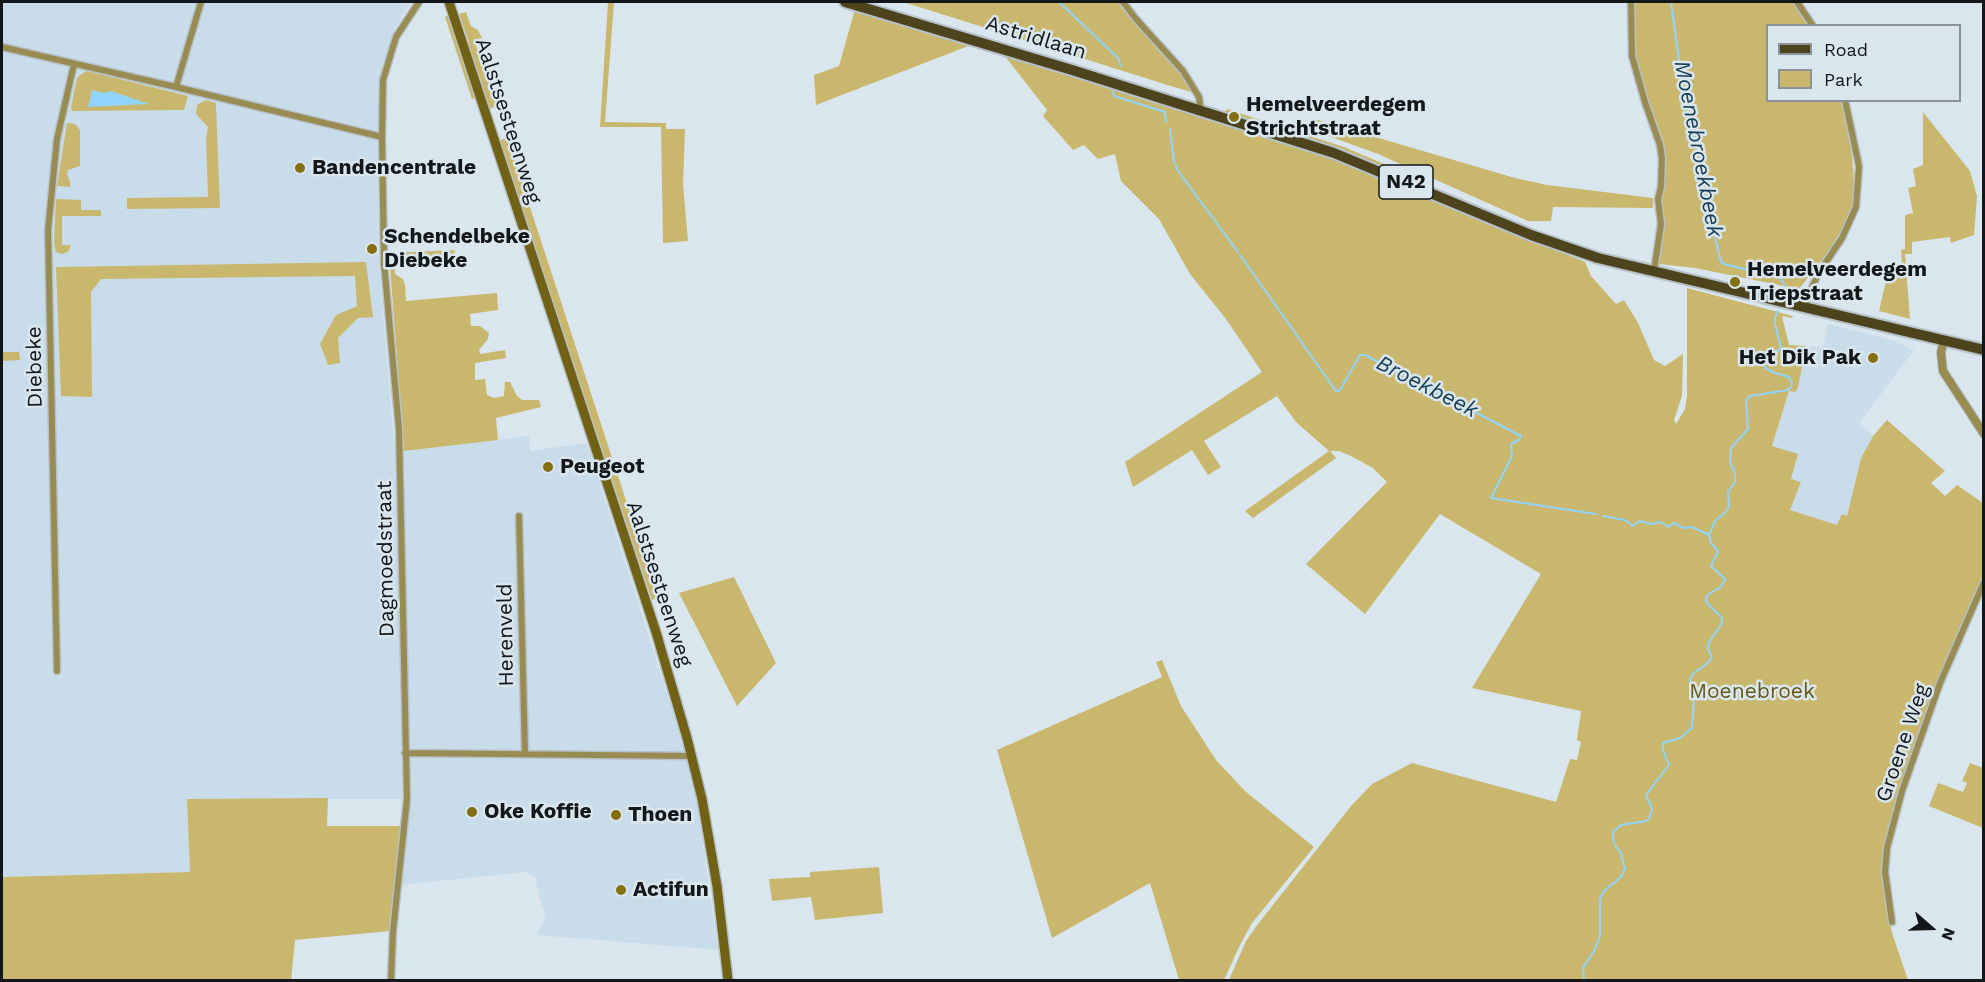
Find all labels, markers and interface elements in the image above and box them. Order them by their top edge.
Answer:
street label: Astridlaan [983,11,1089,65]
legend [1766,24,1961,102]
street label: Aalstsesteenweg [469,35,547,207]
text: Road [1824,39,1868,60]
water label: Moenebroekbeek [1668,58,1728,240]
text: Park [1824,69,1863,90]
place label: Hemelveerdegem Strichtstraat [1246,92,1426,142]
marker: Hemelveerdegem Strichtstraat [1227,110,1241,124]
place label: Bandencentrale [312,155,476,181]
marker: Bandencentrale [293,161,307,175]
road number: N42 [1379,165,1433,199]
place label: Schendelbeke Diebeke [384,224,530,274]
marker: Schendelbeke Diebeke [365,242,379,256]
place label: Hemelveerdegem Triepstraat [1747,257,1927,307]
marker: Hemelveerdegem Triepstraat [1728,275,1742,289]
street label: Diebeke [22,326,48,408]
place label: Het Dik Pak [1739,345,1861,371]
water label: Broekbeek [1372,350,1482,424]
marker: Het Dik Pak [1866,351,1880,365]
place label: Peugeot [560,454,644,480]
marker: Peugeot [541,460,555,474]
street label: Dagmoedstraat [372,481,400,637]
street label: Aalstsesteenweg [620,498,698,670]
street label: Herenveld [493,583,519,687]
park label: Moenebroek [1689,679,1815,705]
street label: Groene Weg [1871,681,1935,805]
place label: Oke Koffie [484,799,592,825]
place label: Thoen [628,802,692,828]
marker: Oke Koffie [465,805,479,819]
marker: Thoen [609,808,623,822]
place label: Actifun [633,877,709,903]
marker: Actifun [614,883,628,897]
north arrow [1901,898,1961,958]
text: N [1937,925,1959,943]

